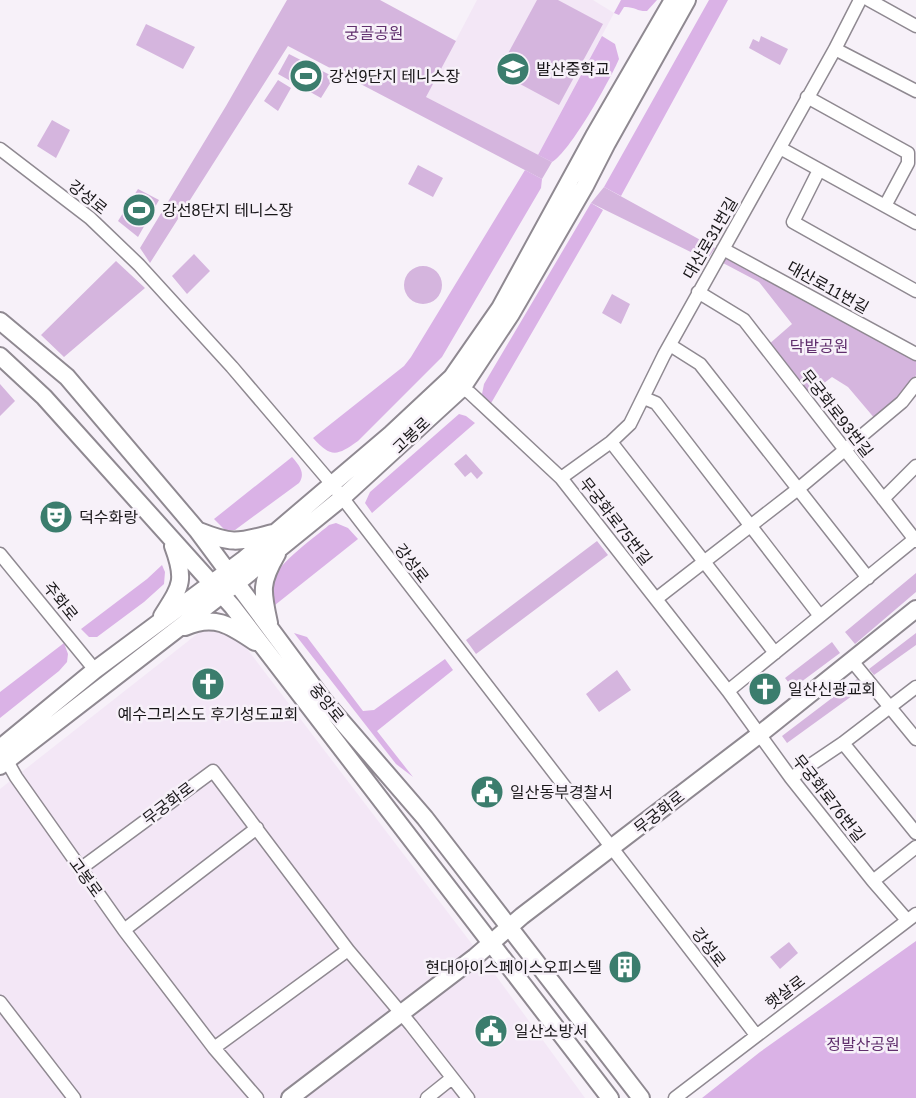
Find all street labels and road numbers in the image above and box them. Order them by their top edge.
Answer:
street label: 강성로 [65,177,110,218]
street label: 대산로31번길 [680,194,741,282]
street label: 대산로11번길 [784,258,871,317]
street label: 무궁화로93번길 [797,366,876,460]
street label: 고봉로 [389,414,433,457]
street label: 무궁화로75번길 [576,474,655,568]
street label: 강성로 [391,541,432,586]
street label: 주화로 [40,579,81,624]
street label: 중앙로 [306,681,347,726]
street label: 무궁화로76번길 [789,751,868,845]
street label: 무궁화로 [140,779,197,828]
street label: 무궁화로 [631,787,688,837]
street label: 고봉로 [66,854,106,900]
street label: 강성로 [688,925,729,970]
street label: 햇살로 [763,972,808,1012]

